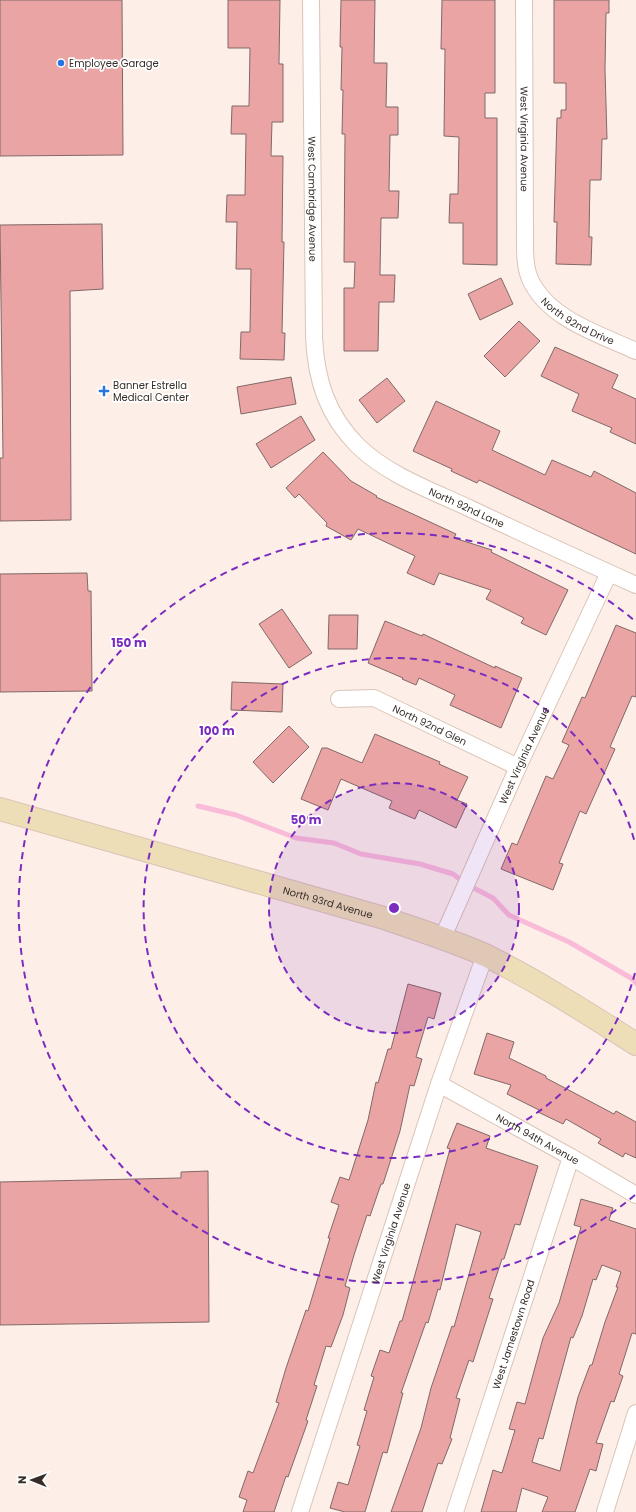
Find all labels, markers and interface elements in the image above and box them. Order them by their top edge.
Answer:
place label: Employee Garage [69,56,159,71]
marker: Employee Garage [56,58,66,68]
street label: West Virginia Avenue [517,86,532,192]
street label: West Cambridge Avenue [305,136,321,262]
street label: North 92nd Drive [538,294,617,348]
place label: Banner Estrella Medical Center [113,378,189,405]
marker: Banner Estrella Medical Center [98,385,110,397]
street label: North 92nd Lane [427,484,507,531]
text: 150 m [111,634,147,651]
street label: North 92nd Glen [390,701,470,749]
street label: West Virginia Avenue [495,704,553,806]
text: 100 m [199,722,235,739]
text: 50 m [291,811,322,828]
street label: North 93rd Avenue [281,882,375,922]
centre of rings [387,901,401,915]
street label: North 94th Avenue [494,1110,582,1168]
street label: West Virginia Avenue [367,1181,414,1286]
street label: West Jamestown Road [488,1277,538,1391]
north arrow [12,1460,52,1500]
text: N [14,1476,30,1484]

